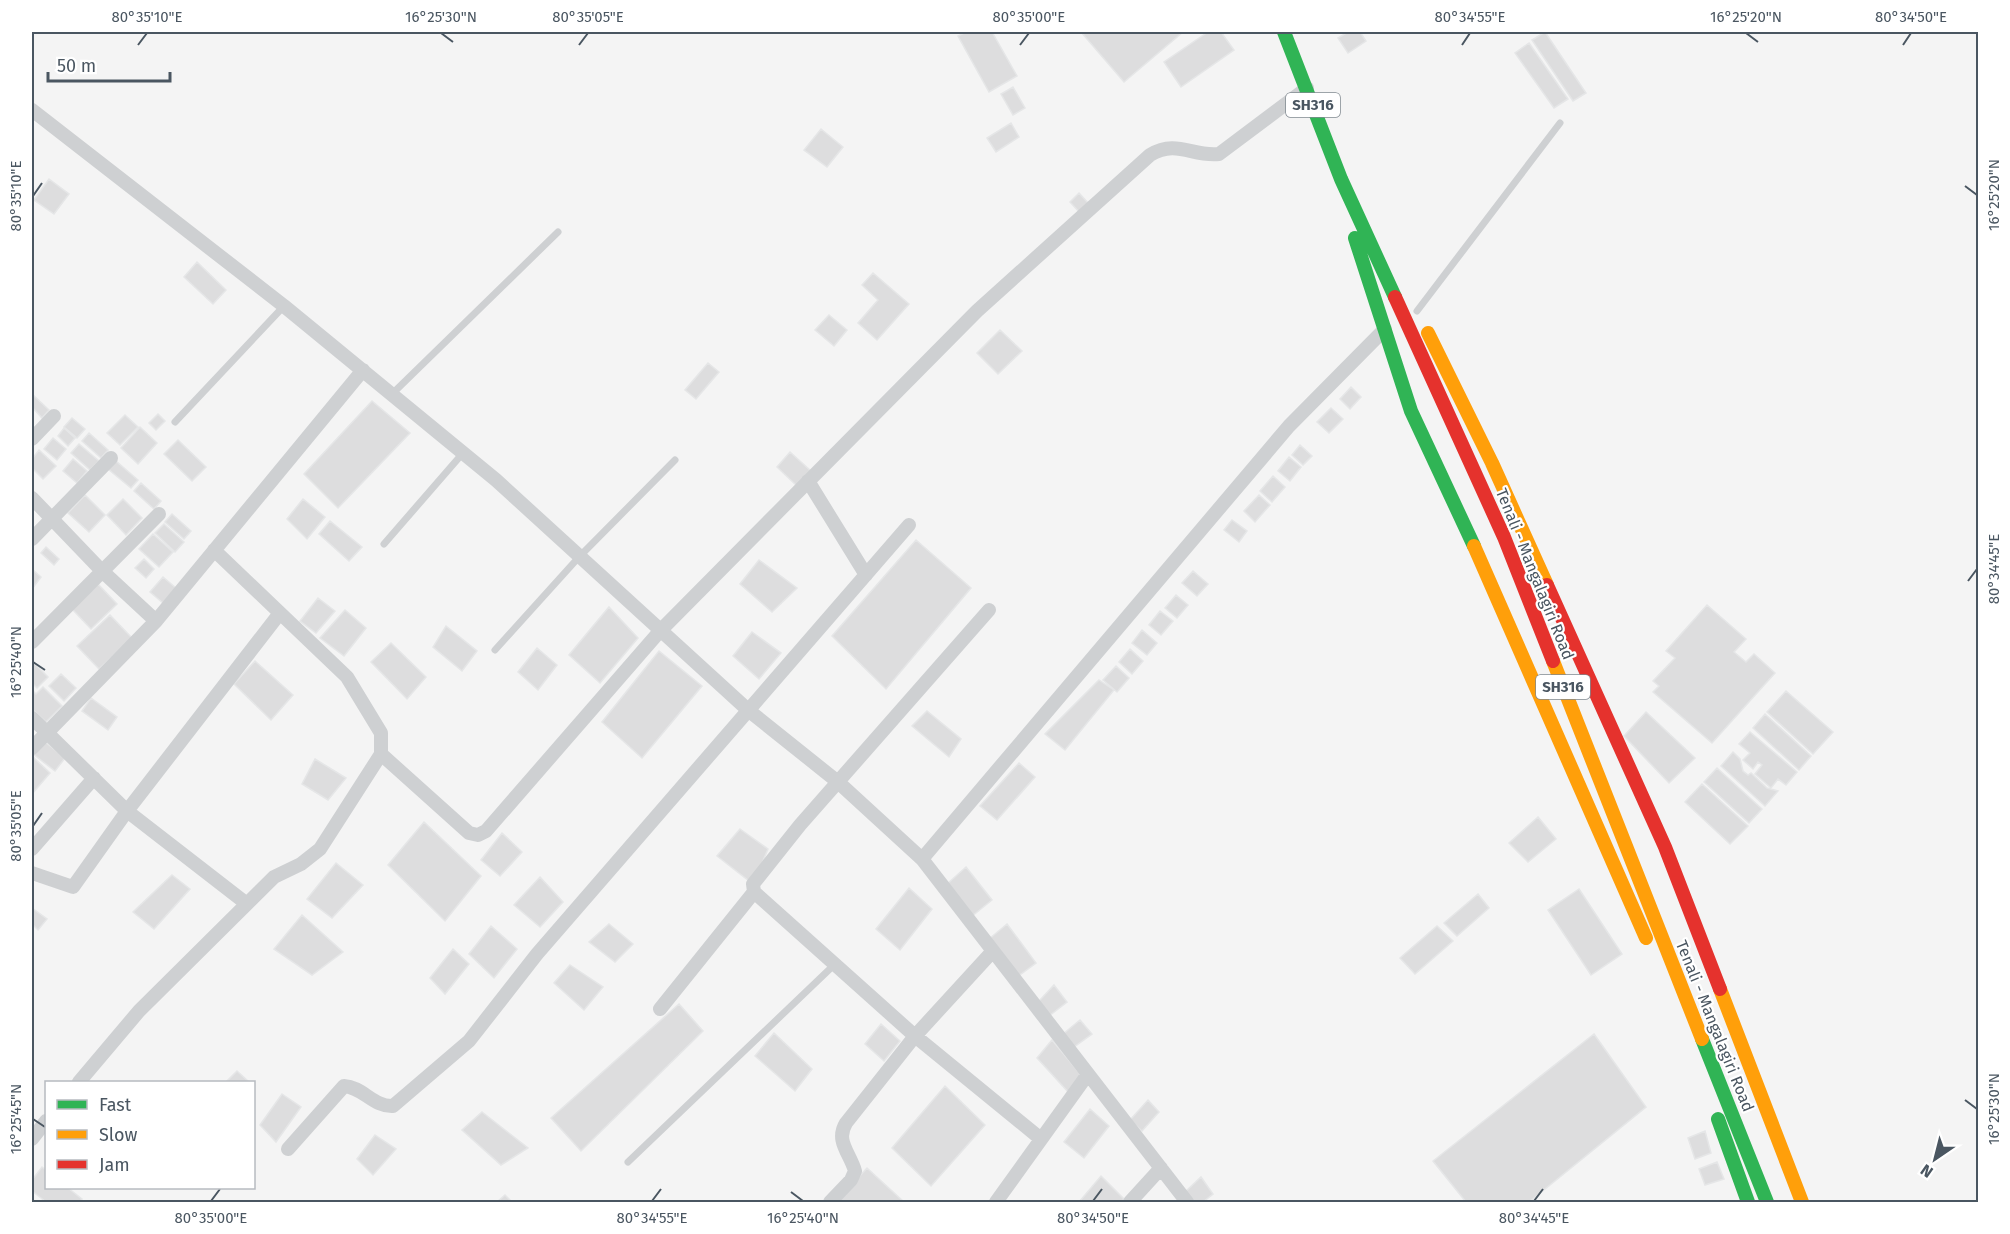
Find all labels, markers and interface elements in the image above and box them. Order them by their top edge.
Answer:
text: 80°35'10"E [111,8,183,26]
text: 16°25'30"N [405,8,477,26]
text: 80°35'05"E [552,8,624,26]
text: 80°35'00"E [993,8,1065,26]
text: 80°34'55"E [1435,8,1505,26]
text: 16°25'20"N [1710,8,1782,26]
text: 80°34'50"E [1875,8,1947,26]
scale bar [48,45,170,83]
text: 50 m [57,55,96,77]
road number: SH316 [1286,93,1340,117]
text: 16°25'20"N [1985,159,2003,231]
text: 80°35'10"E [7,160,25,232]
street label: Tenali - Mangalagiri Road [1492,486,1578,662]
text: 80°34'45"E [1985,534,2003,604]
text: 16°25'40"N [7,626,25,698]
road number: SH316 [1536,675,1590,699]
text: 80°35'05"E [7,790,25,862]
street label: Tenali - Mangalagiri Road [1672,938,1758,1114]
text: 16°25'30"N [1985,1073,2003,1145]
legend [45,1081,255,1189]
text: 16°25'45"N [7,1084,25,1154]
text: Fast [99,1094,132,1116]
text: Slow [99,1124,138,1146]
north arrow [1905,1129,1965,1189]
text: Jam [99,1154,130,1176]
text: N [1917,1160,1936,1182]
text: 80°35'00"E [175,1209,247,1227]
text: 80°34'55"E [617,1209,687,1227]
text: 16°25'40"N [767,1209,839,1227]
text: 80°34'50"E [1057,1209,1129,1227]
text: 80°34'45"E [1499,1209,1569,1227]

